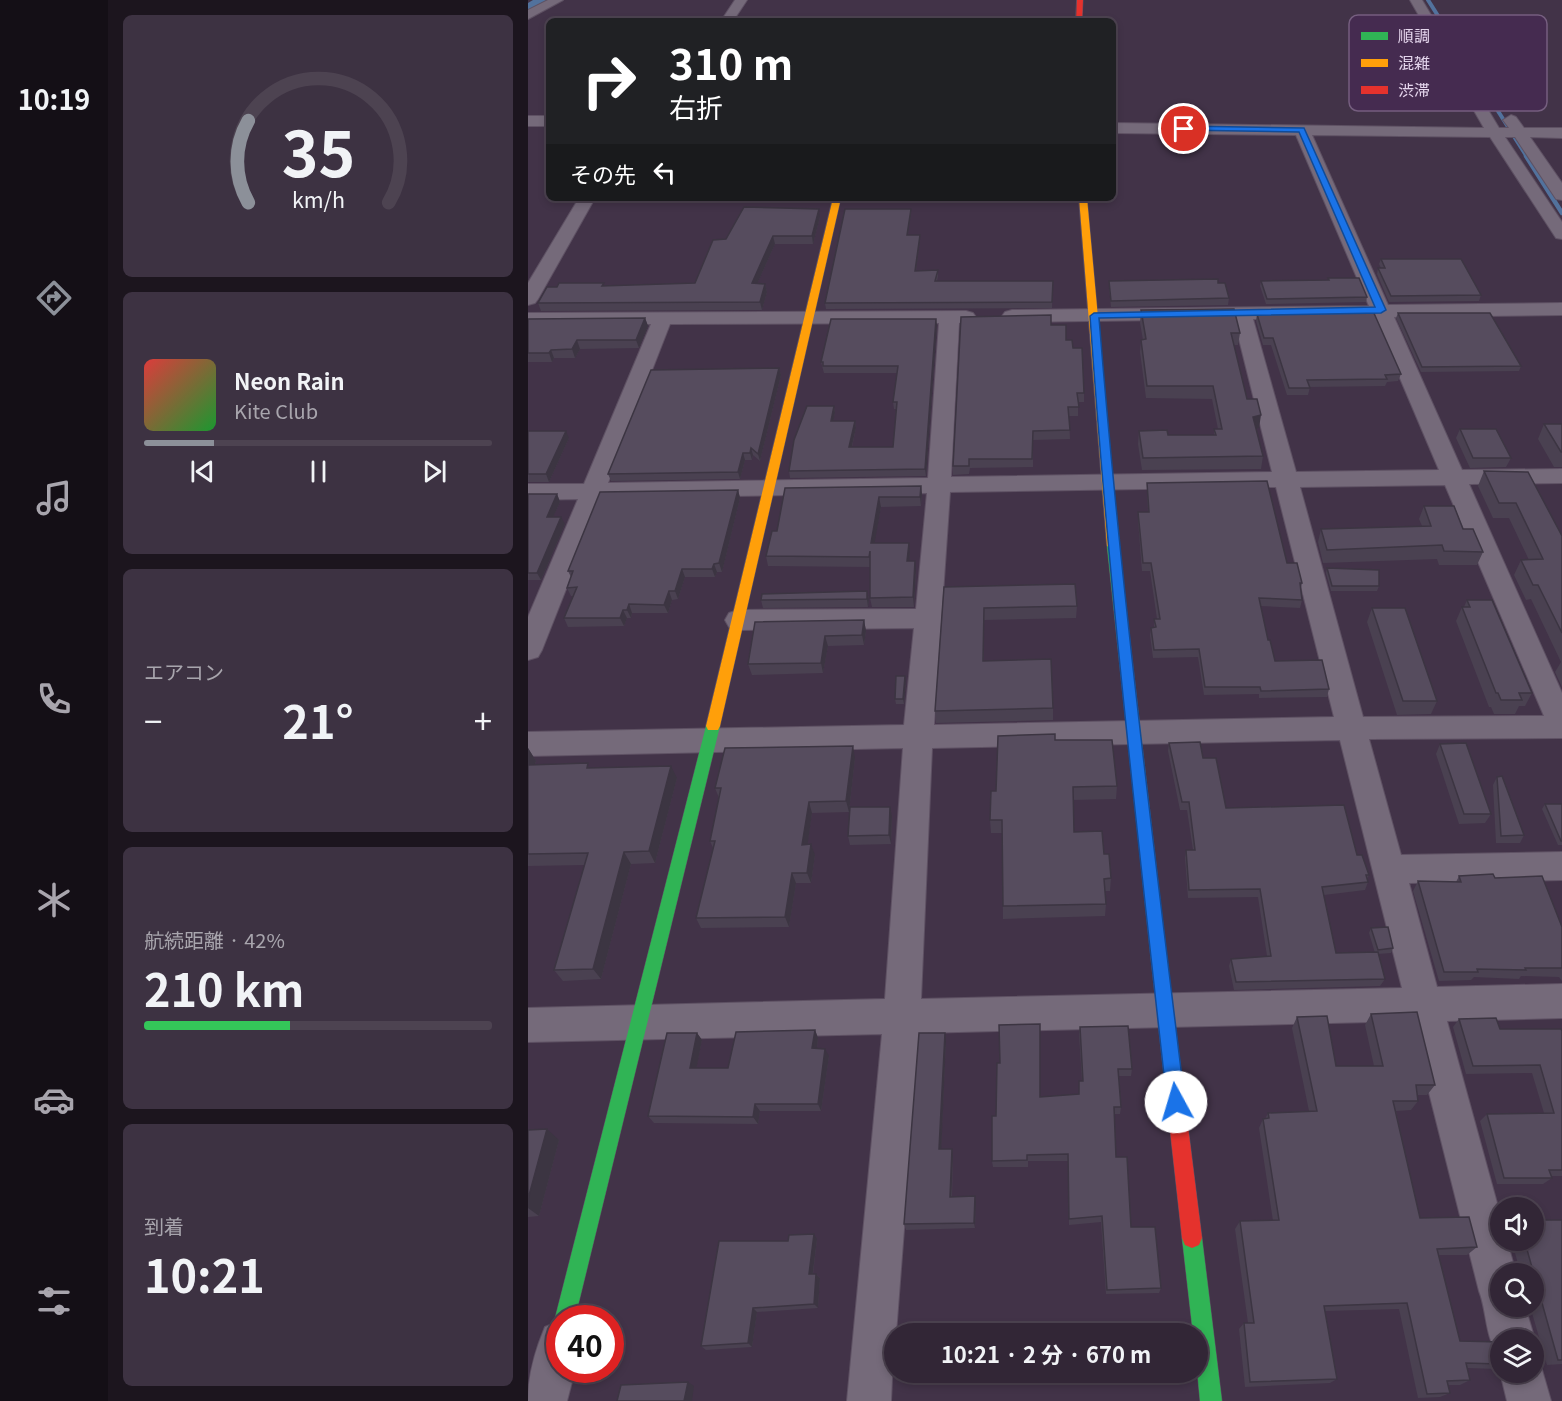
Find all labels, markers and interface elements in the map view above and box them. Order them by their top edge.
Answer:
legend [1349,15,1547,111]
text: 順調 [1398,23,1430,47]
text: 310 m [669,31,793,92]
icon: right [570,42,648,120]
text: 混雑 [1398,50,1430,74]
text: 渋滞 [1398,77,1430,101]
text: 10:19 [18,79,90,118]
text: 右折 [669,87,723,126]
pin [1158,103,1209,154]
text: 35 [281,105,355,195]
icon: arrive [1167,112,1200,145]
icon: left [648,156,681,189]
text: その先 [570,157,636,189]
text: km/h [291,183,345,214]
icon: directions [33,277,75,319]
text: Neon Rain [234,364,345,396]
text: Kite Club [234,396,318,425]
icon: previous [186,455,219,488]
icon: pause [302,455,335,488]
icon: next [418,455,451,488]
icon: music [33,477,75,519]
text: エアコン [144,657,224,686]
icon: phone [33,678,75,720]
text: 21° [282,687,354,752]
text: − [144,696,162,744]
text: + [474,696,492,744]
icon: climate [33,879,75,921]
text: 航続距離 · 42% [144,925,285,954]
text: 210 km [144,955,304,1020]
position arrow [1144,1070,1208,1134]
icon: car [33,1079,75,1121]
map controls [1490,1197,1544,1383]
button: sound [1490,1197,1544,1251]
text: 到着 [144,1211,184,1240]
text: 10:21 [144,1241,265,1306]
button: search [1490,1263,1544,1317]
icon: filters [33,1280,75,1322]
speed limit sign: 40 [546,1305,624,1383]
button: layers [1490,1329,1544,1383]
text: 10:21 · 2 分 · 670 m [941,1337,1151,1369]

